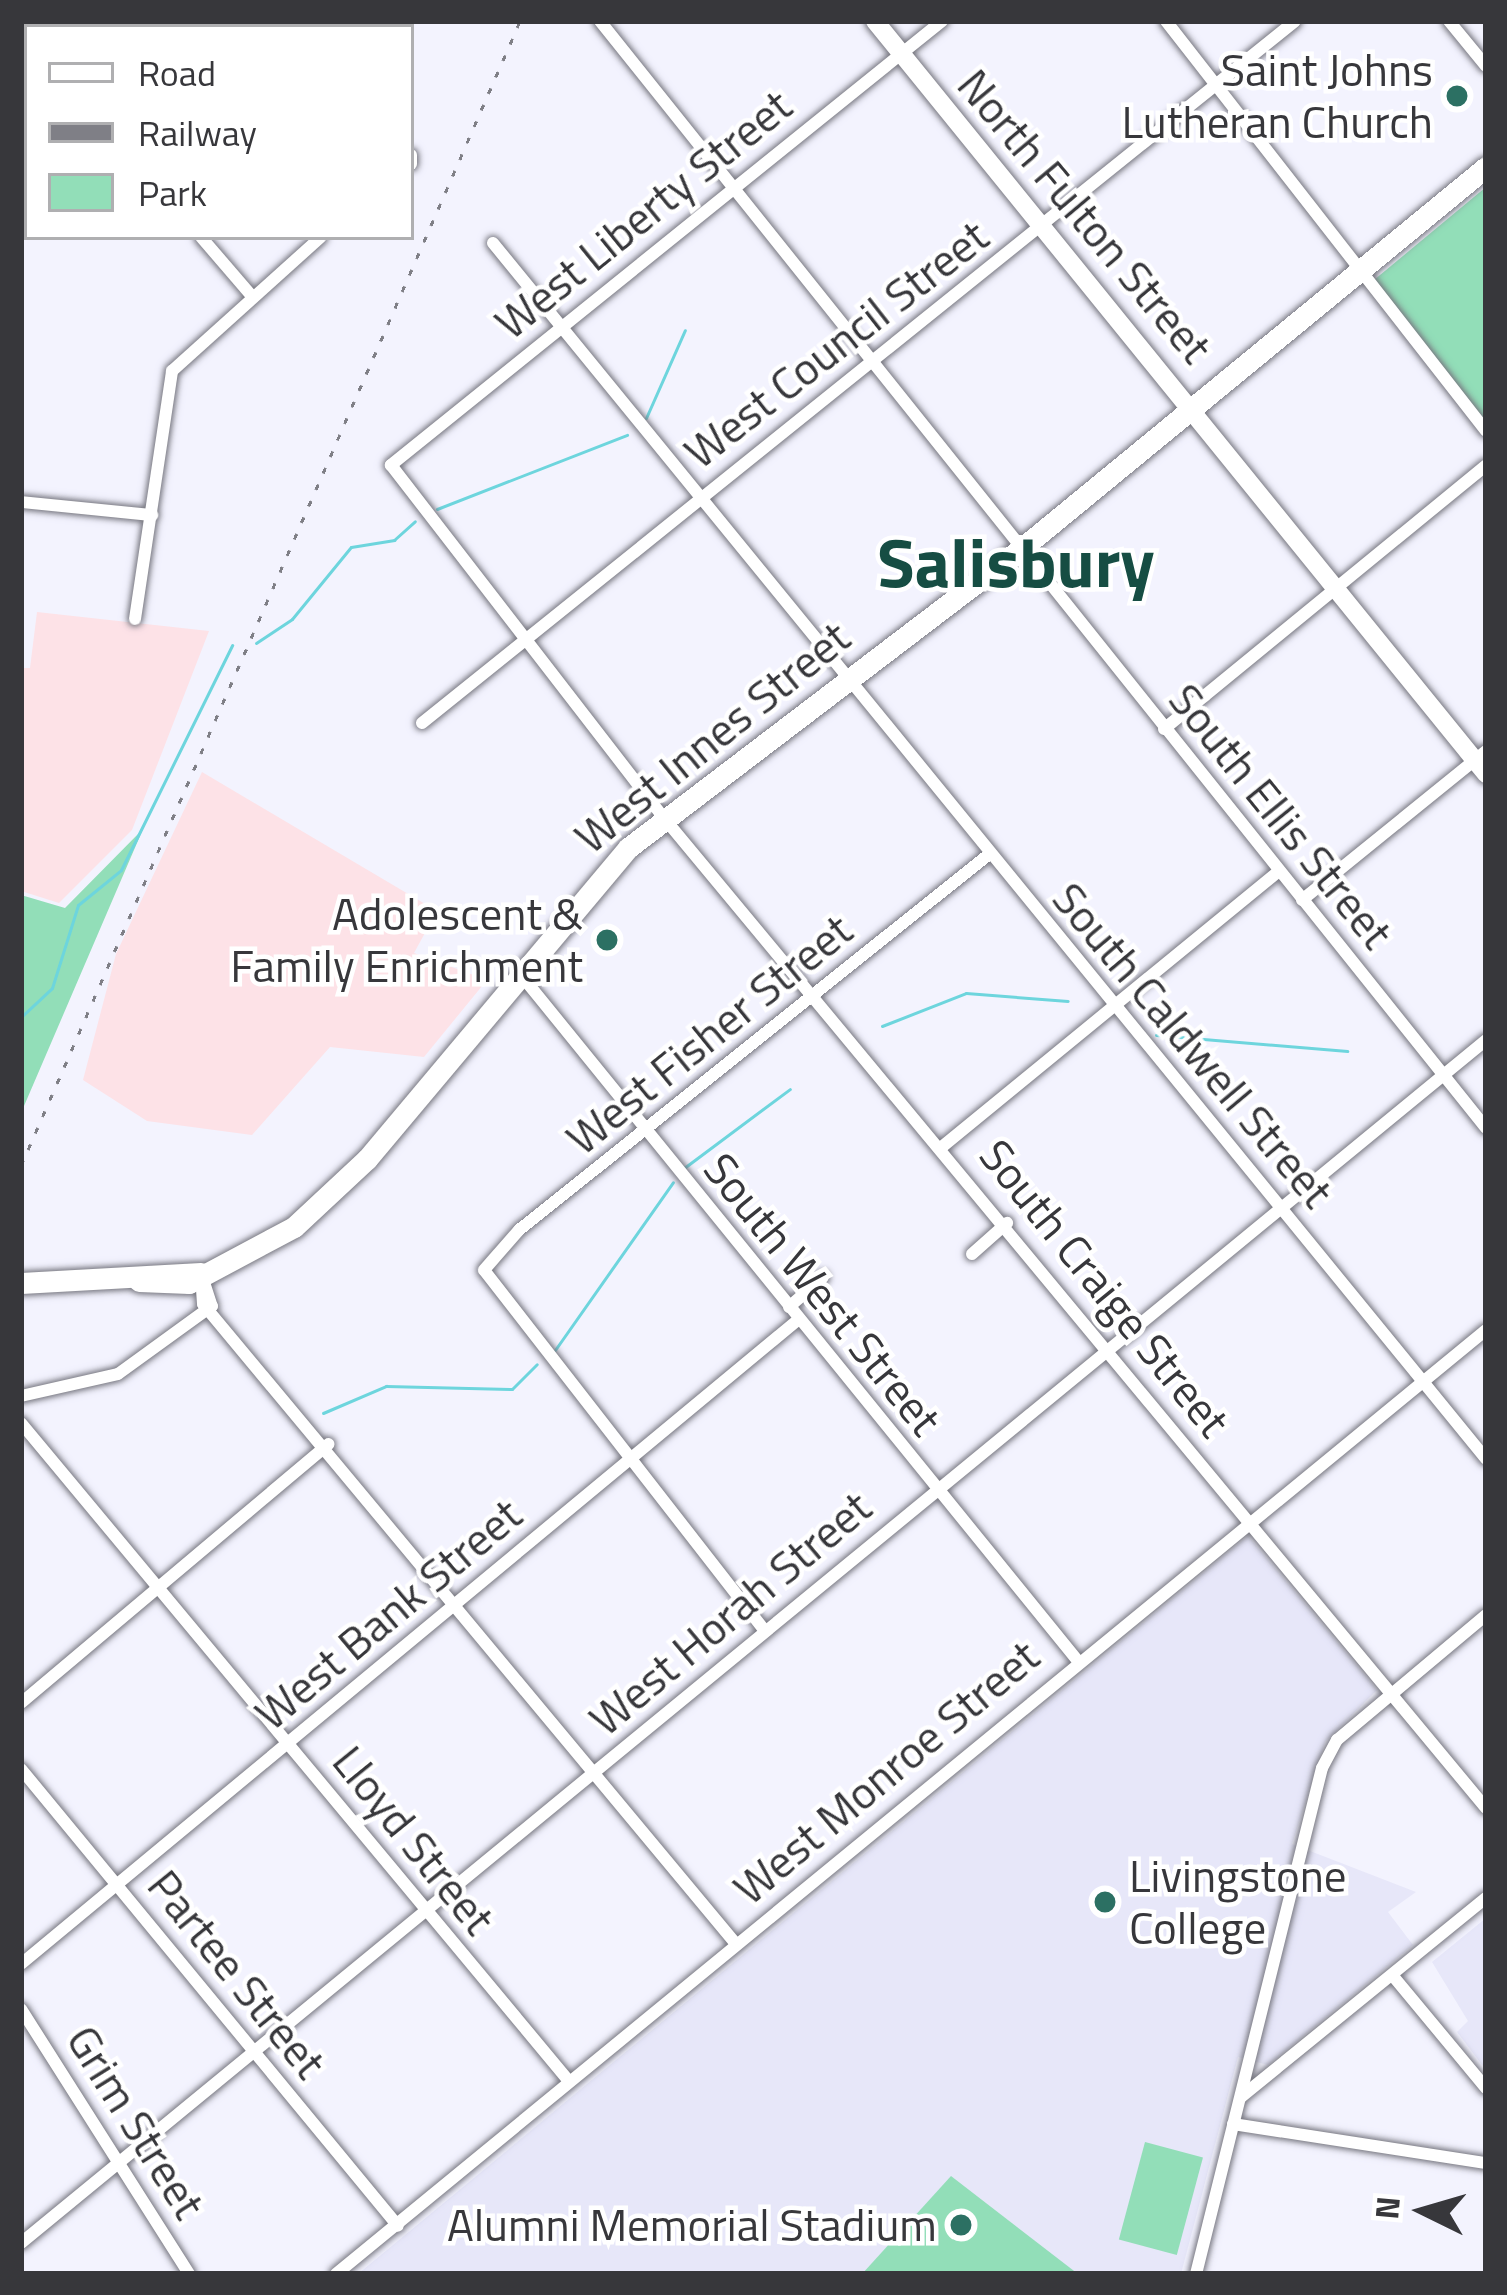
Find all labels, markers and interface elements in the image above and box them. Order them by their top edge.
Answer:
legend [24,24,414,240]
place label: Saint Johns Lutheran Church [1121,43,1433,149]
text: Road [138,45,216,100]
street label: North Fulton Street [947,58,1223,374]
street label: West Liberty Street [484,78,802,350]
marker: Saint Johns Lutheran Church [1444,83,1470,109]
text: Railway [138,105,257,160]
text: Park [138,165,207,220]
street label: West Council Street [674,209,998,479]
district label: Salisbury [877,521,1155,603]
street label: West Innes Street [564,610,860,864]
street label: South Ellis Street [1158,673,1404,959]
street label: South Caldwell Street [1042,872,1344,1218]
place label: Adolescent & Family Enrichment [230,887,583,993]
street label: West Fisher Street [556,903,862,1165]
marker: Adolescent & Family Enrichment [594,927,620,953]
street label: South Craige Street [969,1129,1241,1447]
street label: South West Street [693,1142,953,1446]
street label: West Horah Street [578,1480,882,1746]
street label: West Bank Street [244,1487,532,1741]
street label: West Monroe Street [723,1629,1049,1915]
street label: Lloyd Street [322,1735,506,1945]
place label: Livingstone College [1129,1849,1347,1955]
street label: Partee Street [137,1859,337,2089]
marker: Livingstone College [1092,1889,1118,1915]
street label: Grim Street [56,2016,216,2228]
north arrow [1363,2151,1483,2271]
text: N [1361,2194,1413,2221]
place label: Alumni Memorial Stadium [447,2198,937,2252]
marker: Alumni Memorial Stadium [948,2212,974,2238]

